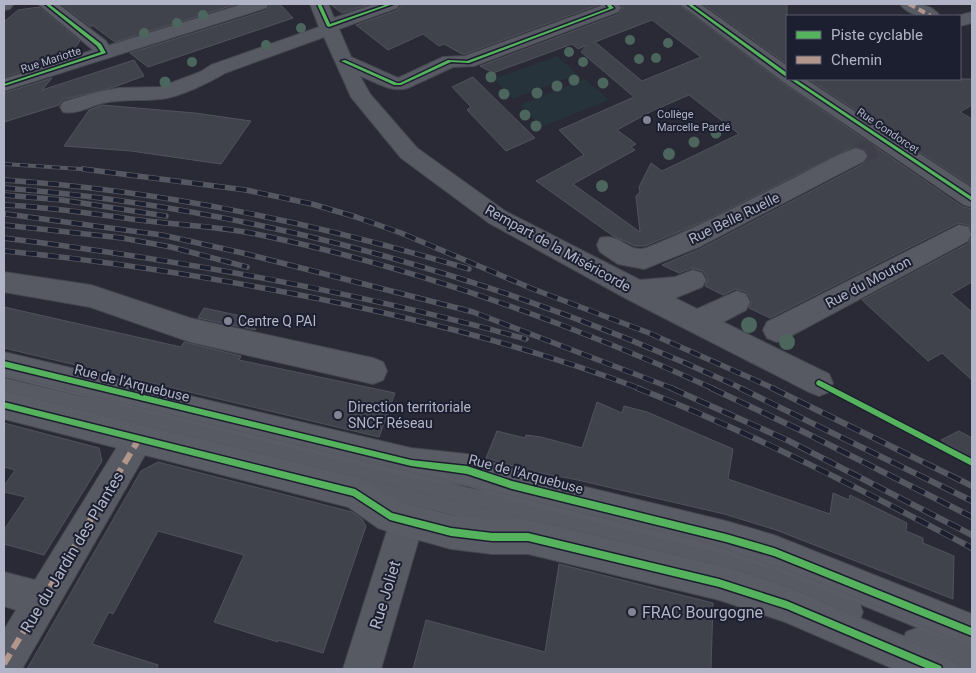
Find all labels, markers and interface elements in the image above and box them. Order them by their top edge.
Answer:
legend [786,15,961,80]
text: Piste cyclable [831,26,923,44]
street label: Rue Mariotte [19,44,83,76]
text: Chemin [831,51,882,69]
street label: Rue Condorcet [854,105,922,157]
place label: Collège Marcelle Pardé [657,108,730,134]
marker: Collège Marcelle Pardé [641,114,653,126]
street label: Rue Belle Ruelle [686,189,782,247]
street label: Rempart de la Miséricorde [482,201,634,295]
street label: Rue du Mouton [823,253,913,311]
place label: Centre Q PAI [238,313,316,329]
marker: Centre Q PAI [222,315,234,327]
street label: Rue de l'Arquebuse [73,361,191,405]
place label: Direction territoriale SNCF Réseau [348,399,471,431]
marker: Direction territoriale SNCF Réseau [332,409,344,421]
street label: Rue de l'Arquebuse [467,451,585,497]
street label: Rue du Jardin des Plantes [16,468,128,636]
street label: Rue Joliet [366,558,404,632]
place label: FRAC Bourgogne [642,603,763,622]
marker: FRAC Bourgogne [626,606,638,618]

